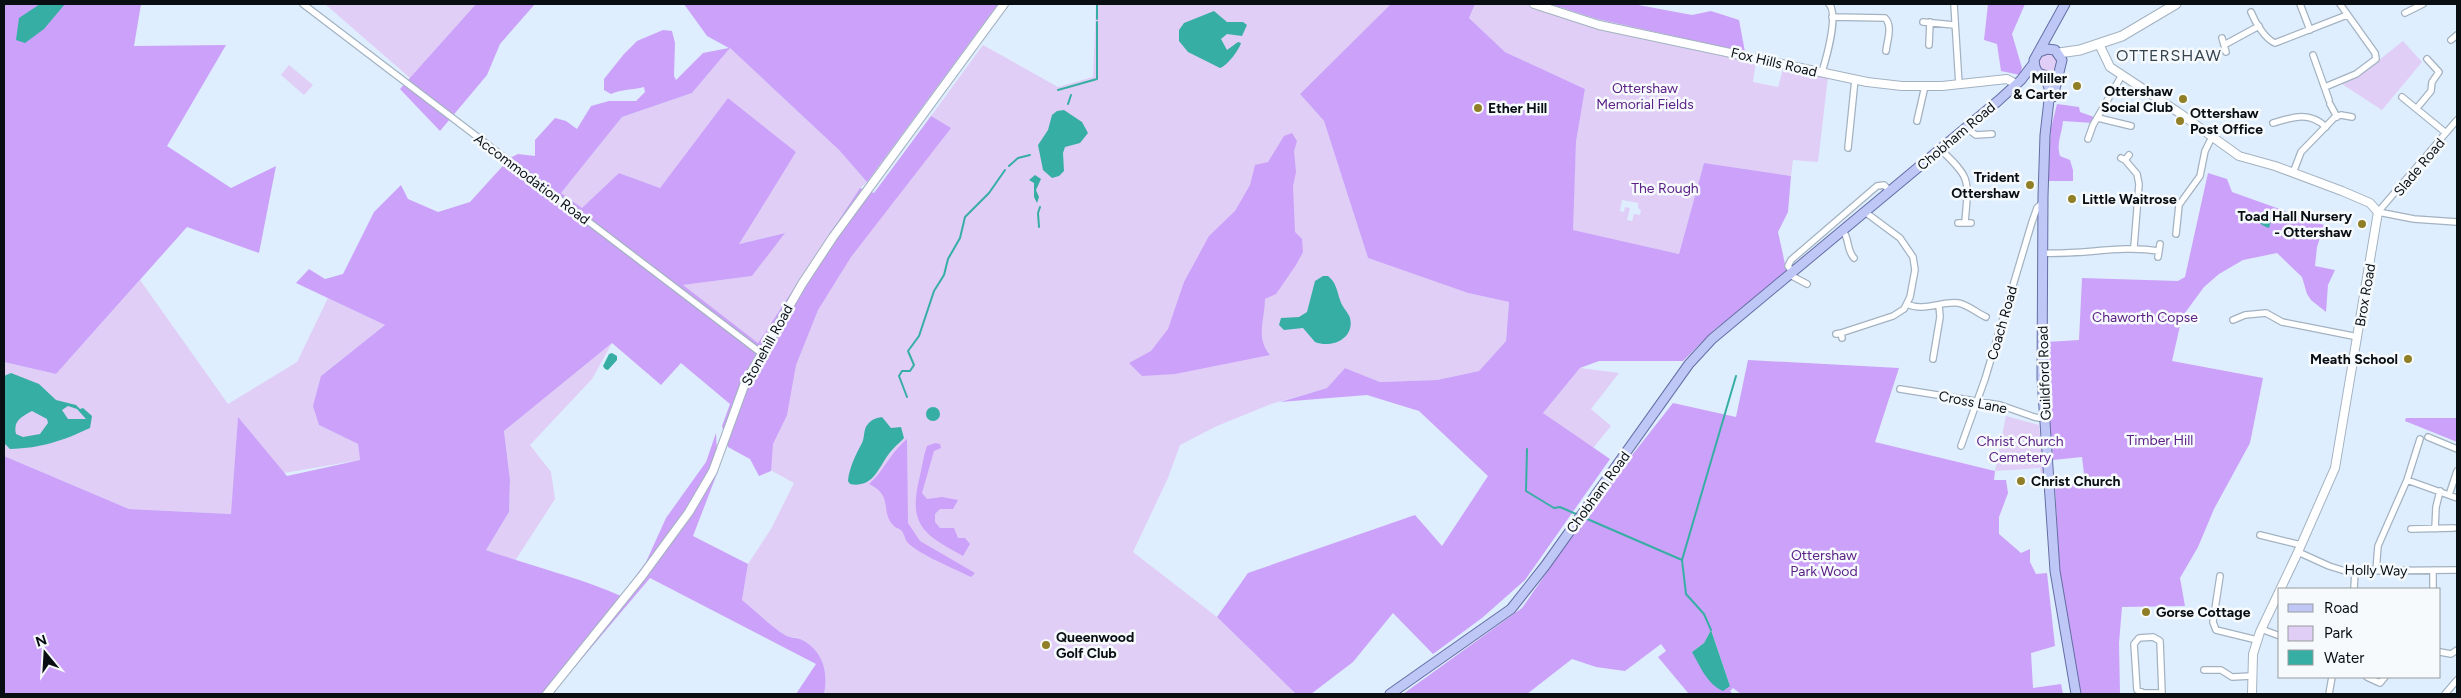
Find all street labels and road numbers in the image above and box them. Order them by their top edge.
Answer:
street label: Fox Hills Road [1729,44,1819,81]
street label: Chobham Road [1914,99,1999,174]
street label: Accommodation Road [471,130,593,228]
street label: Slade Road [2390,135,2449,200]
street label: Brox Road [2352,262,2379,328]
street label: Coach Road [1984,284,2021,362]
street label: Stonehill Road [738,302,797,389]
street label: Guildford Road [2034,325,2055,421]
street label: Cross Lane [1937,388,2009,418]
street label: Chobham Road [1563,448,1634,536]
street label: Holly Way [2344,561,2408,580]

